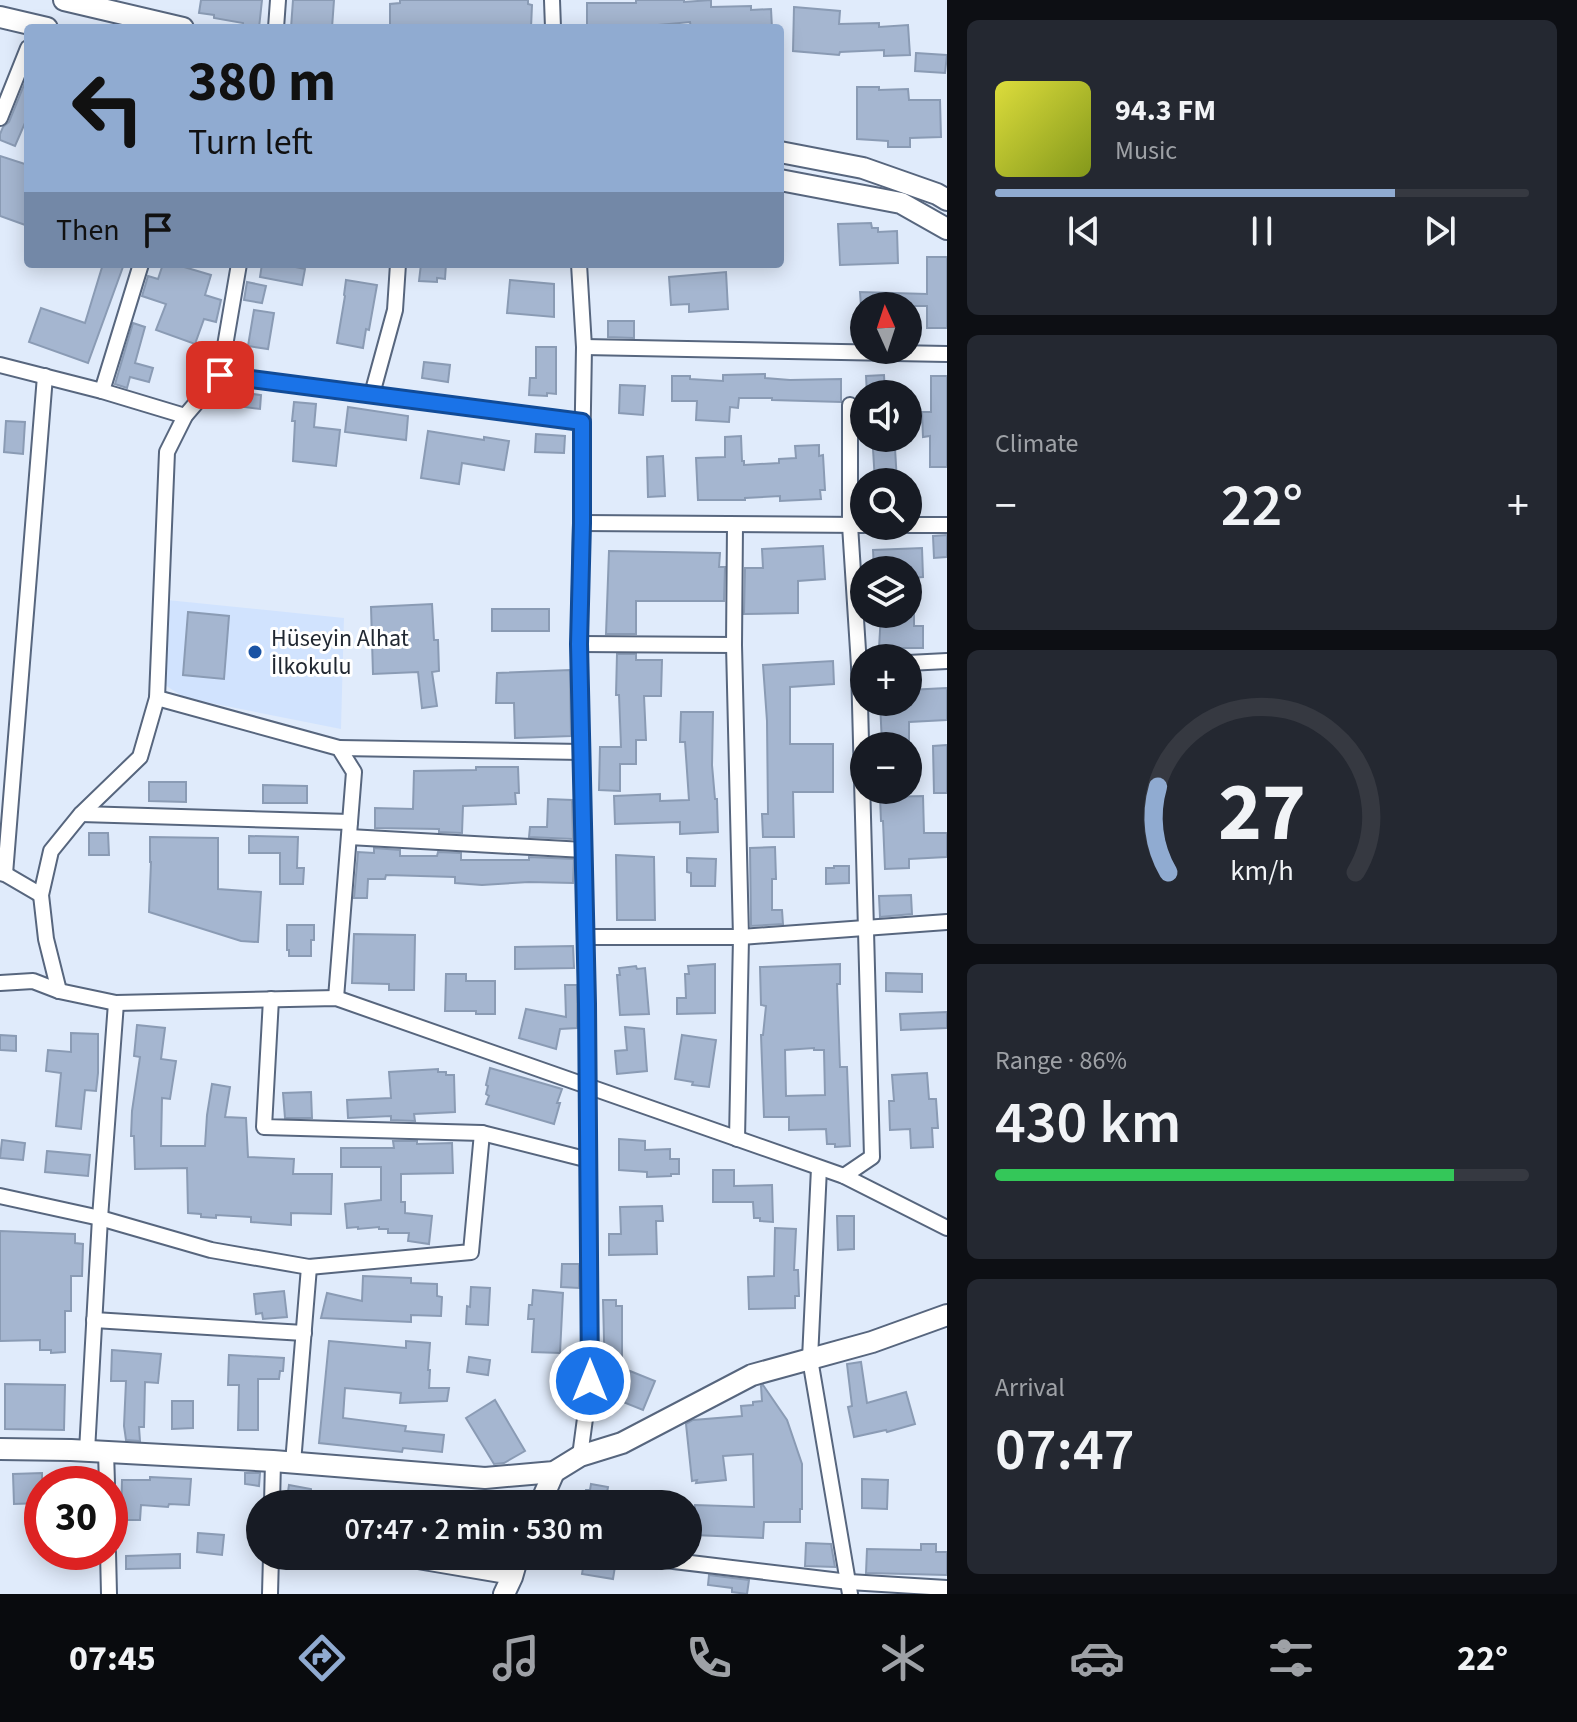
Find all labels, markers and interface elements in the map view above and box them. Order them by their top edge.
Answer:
text: 380 m [188,43,336,122]
icon: left [56,56,160,160]
text: 94.3 FM [1115,89,1216,132]
text: Turn left [188,117,313,168]
text: Music [1115,132,1177,169]
icon: arrive [136,208,180,252]
text: Then [56,209,120,252]
icon: previous [1062,209,1106,253]
icon: pause [1240,209,1284,253]
icon: next [1418,209,1462,253]
north arrow [850,292,922,364]
map controls [850,292,922,804]
pin [186,341,254,409]
icon: arrive [198,353,242,397]
button: sound [850,380,922,452]
text: Climate [995,425,1079,462]
text: 22° [1221,464,1303,549]
button: search [850,468,922,540]
text: − [995,475,1017,538]
text: + [1507,475,1529,538]
button: layers [850,556,922,628]
place label: Hüseyin Alhat İlkokulu [271,621,409,684]
marker: Hüseyin Alhat İlkokulu [246,643,264,661]
button: + [850,644,922,716]
button: − [850,732,922,804]
text: 27 [1218,754,1306,872]
text: km/h [1230,851,1294,891]
text: Range · 86% [995,1042,1127,1079]
text: 430 km [995,1081,1181,1166]
position arrow [548,1339,632,1423]
text: Arrival [995,1369,1065,1406]
text: 07:47 [995,1408,1135,1493]
speed limit sign: 30 [24,1466,128,1570]
text: 07:47 · 2 min · 530 m [344,1508,604,1551]
icon: directions [294,1630,350,1686]
icon: music [488,1630,544,1686]
icon: phone [681,1630,737,1686]
icon: climate [875,1630,931,1686]
icon: car [1069,1630,1125,1686]
icon: filters [1263,1630,1319,1686]
text: 07:45 [69,1633,156,1684]
text: 22° [1457,1633,1508,1684]

